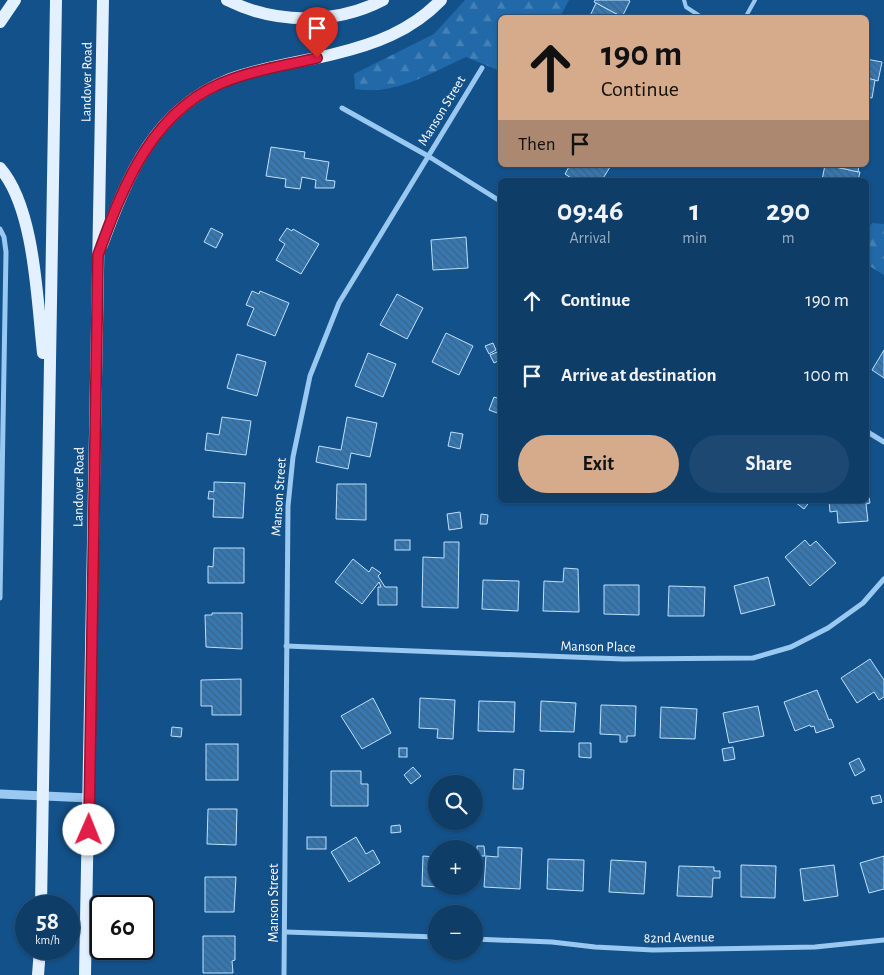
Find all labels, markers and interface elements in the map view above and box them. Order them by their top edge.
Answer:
pin [296,7,338,58]
icon: arrive [303,14,331,42]
icon: ahead [518,35,583,100]
text: 190 m [601,37,682,72]
street label: Landover Road [79,42,95,122]
street label: Manson Street [416,73,469,148]
text: Continue [601,78,679,100]
icon: arrive [566,130,594,158]
text: Then [518,135,556,154]
text: 09:46 [557,196,623,226]
text: 1 [689,196,700,226]
text: 290 [766,196,810,226]
text: Arrival [570,230,611,246]
text: min [682,230,707,246]
text: m [782,230,794,246]
icon: ahead [518,287,546,315]
text: Continue [561,291,630,310]
text: 190 m [805,291,849,310]
icon: arrive [518,362,546,390]
text: Arrive at destination [561,366,717,385]
text: 100 m [804,366,849,385]
button: Exit [518,435,679,493]
button: Share [689,435,849,493]
street label: Landover Road [71,447,87,527]
street label: Manson Street [269,457,289,537]
street label: Manson Place [560,639,636,655]
map controls [428,775,483,960]
button: search [428,775,483,830]
position arrow [62,803,114,855]
button: + [428,840,483,895]
street label: Manson Street [267,863,281,942]
speed limit sign: 60 [90,895,155,960]
button: − [428,905,483,960]
text: 58 [36,909,59,934]
street label: 82nd Avenue [644,930,714,946]
text: km/h [35,934,60,946]

